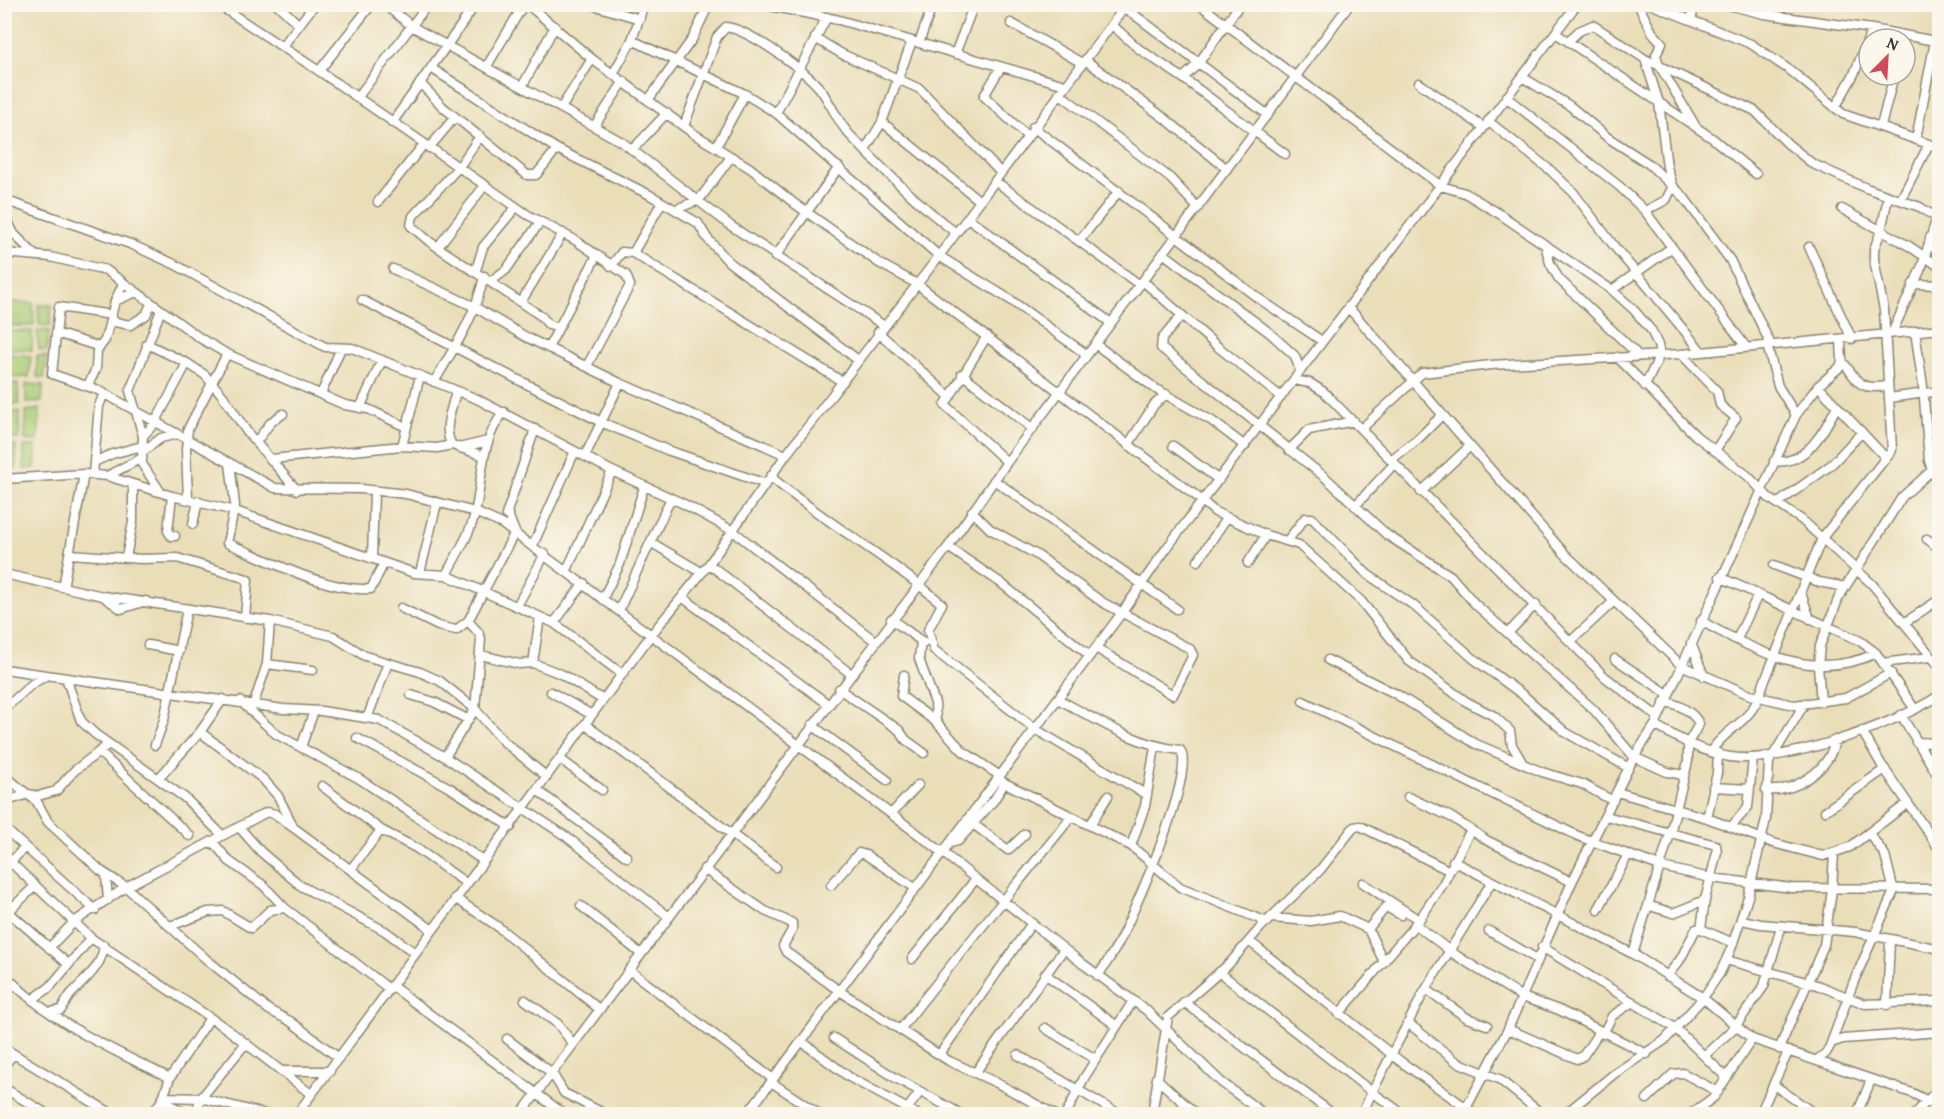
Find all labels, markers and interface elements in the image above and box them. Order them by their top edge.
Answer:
north arrow [1857,27,1917,87]
text: N [1883,30,1903,57]

